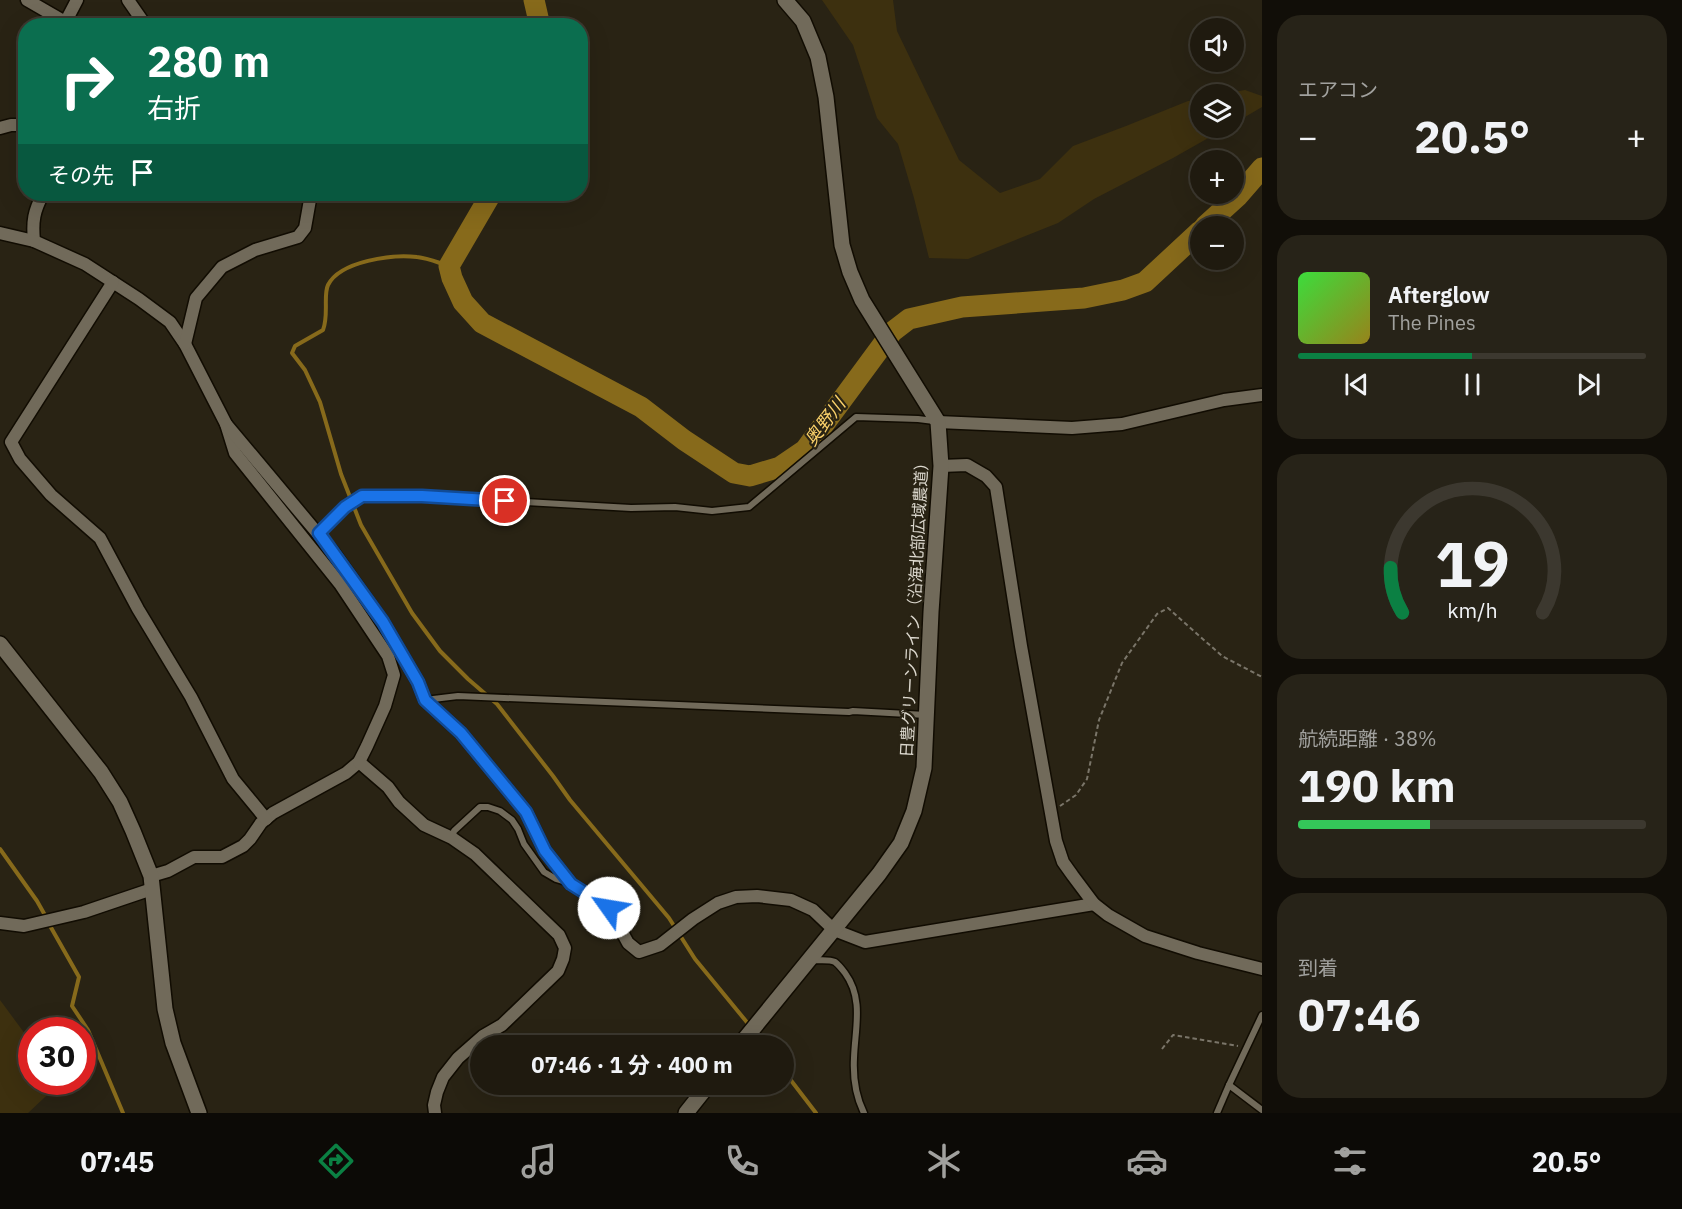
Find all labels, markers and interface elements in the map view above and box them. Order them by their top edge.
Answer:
map controls [1190,18,1244,270]
button: sound [1190,18,1244,72]
text: 280 m [147,34,270,89]
icon: right [48,42,126,120]
text: エアコン [1298,76,1378,103]
button: layers [1190,84,1244,138]
text: 右折 [147,90,201,125]
text: 20.5° [1414,107,1530,165]
text: − [1298,115,1318,158]
text: + [1626,115,1646,158]
button: + [1190,150,1244,204]
icon: arrive [126,156,159,189]
text: その先 [48,160,114,189]
button: − [1190,216,1244,270]
text: Afterglow [1388,280,1490,309]
text: The Pines [1388,309,1476,336]
icon: previous [1340,368,1373,401]
icon: pause [1456,368,1489,401]
icon: next [1572,368,1605,401]
water label: 奥野川 [799,392,851,450]
street label: 日豊グリーンライン（沿海北部広域農道） [896,454,932,758]
pin [479,475,530,526]
icon: arrive [488,484,521,517]
text: 19 [1435,524,1509,605]
text: km/h [1447,597,1497,625]
text: 航続距離 · 38% [1298,725,1437,752]
text: 190 km [1298,756,1456,814]
position arrow [577,876,641,940]
text: 到着 [1298,954,1338,981]
text: 07:46 [1298,985,1421,1043]
speed limit sign: 30 [18,1017,96,1095]
text: 07:46 · 1 分 · 400 m [531,1050,733,1079]
icon: directions [315,1140,357,1182]
icon: music [518,1140,560,1182]
icon: phone [721,1140,763,1182]
icon: climate [923,1140,965,1182]
icon: car [1126,1140,1168,1182]
icon: filters [1329,1140,1371,1182]
text: 07:45 [80,1144,154,1179]
text: 20.5° [1532,1144,1601,1179]

